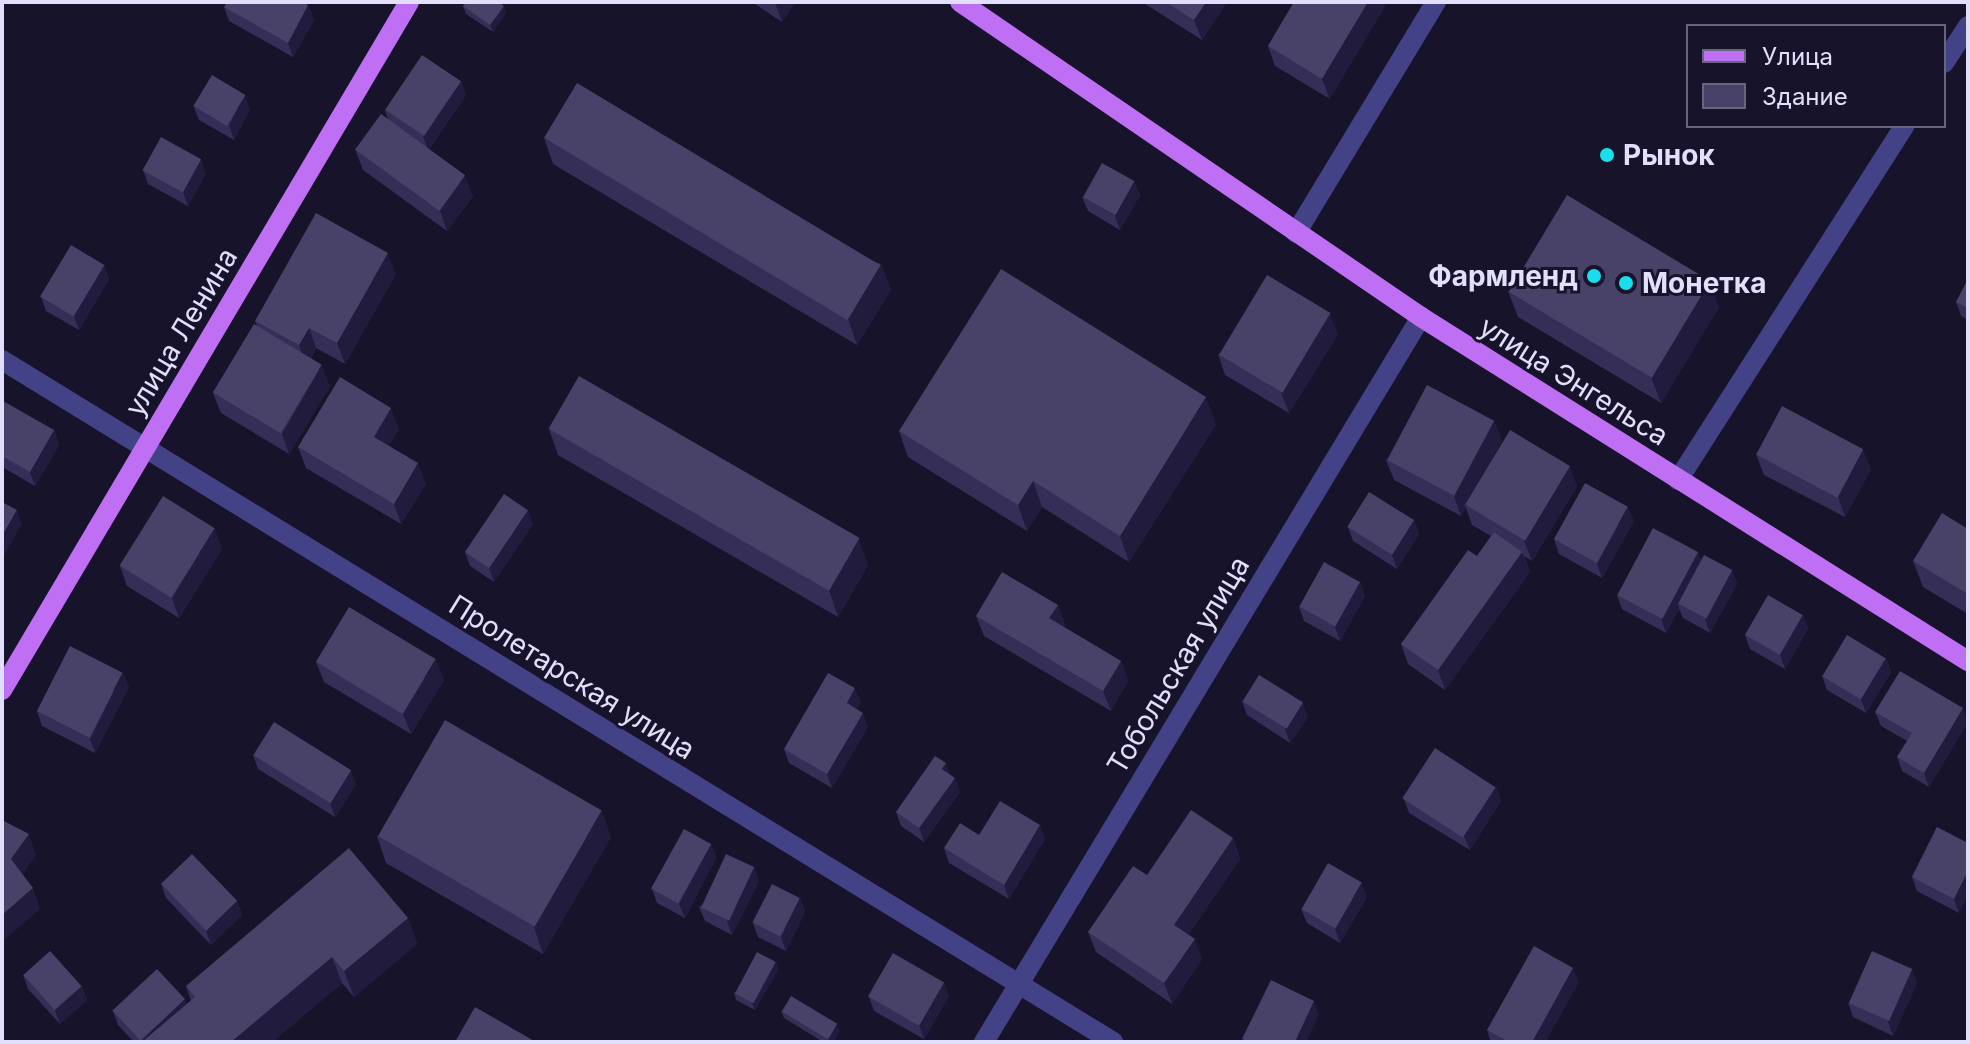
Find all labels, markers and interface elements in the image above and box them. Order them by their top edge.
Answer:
legend [1686,24,1946,128]
text: Улица [1762,42,1833,71]
text: Здание [1762,82,1848,111]
place label: Рынок [1623,138,1715,172]
marker: Рынок [1598,146,1616,164]
street label: улица Ленина [118,242,244,422]
place label: Фармленд [1428,259,1578,293]
place label: Монетка [1642,266,1766,300]
marker: Фармленд [1585,267,1603,285]
marker: Монетка [1617,274,1635,292]
street label: улица Энгельса [1473,309,1675,453]
street label: Тобольская улица [1100,550,1256,780]
street label: Пролетарская улица [443,588,701,766]

